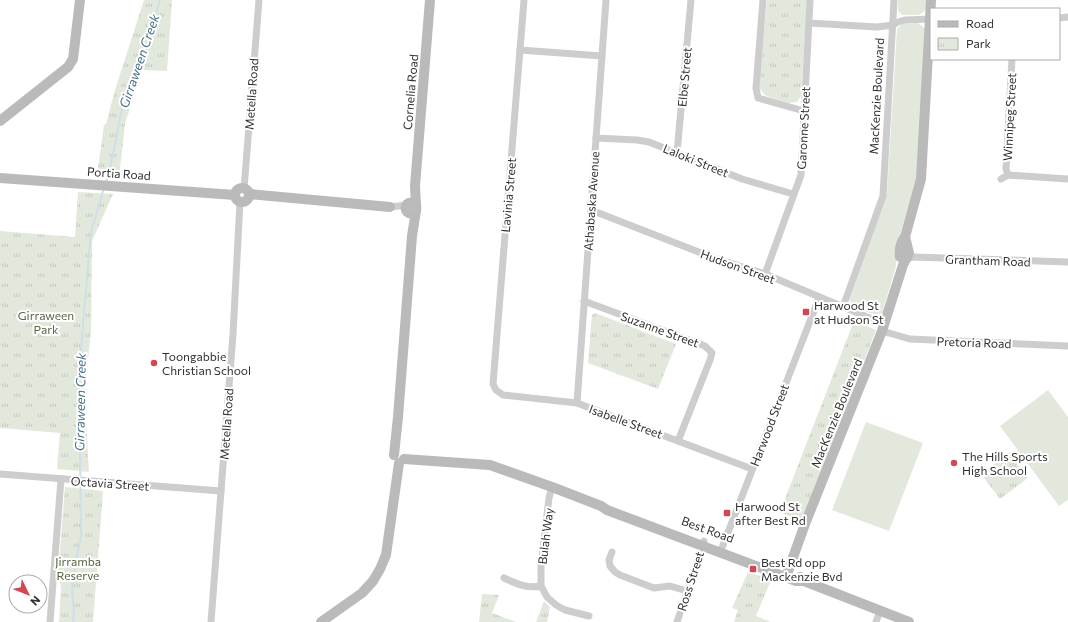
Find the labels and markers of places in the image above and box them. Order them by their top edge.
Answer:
place label: Harwood St at Hudson St [814,298,884,326]
marker: Harwood St at Hudson St [801,307,811,317]
place label: Toongabbie Christian School [162,349,251,377]
marker: Toongabbie Christian School [149,358,159,368]
place label: The Hills Sports High School [962,449,1048,477]
marker: The Hills Sports High School [949,458,959,468]
place label: Harwood St after Best Rd [735,499,806,527]
marker: Harwood St after Best Rd [722,508,732,518]
place label: Best Rd opp Mackenzie Bvd [761,555,842,583]
marker: Best Rd opp Mackenzie Bvd [748,564,758,574]

